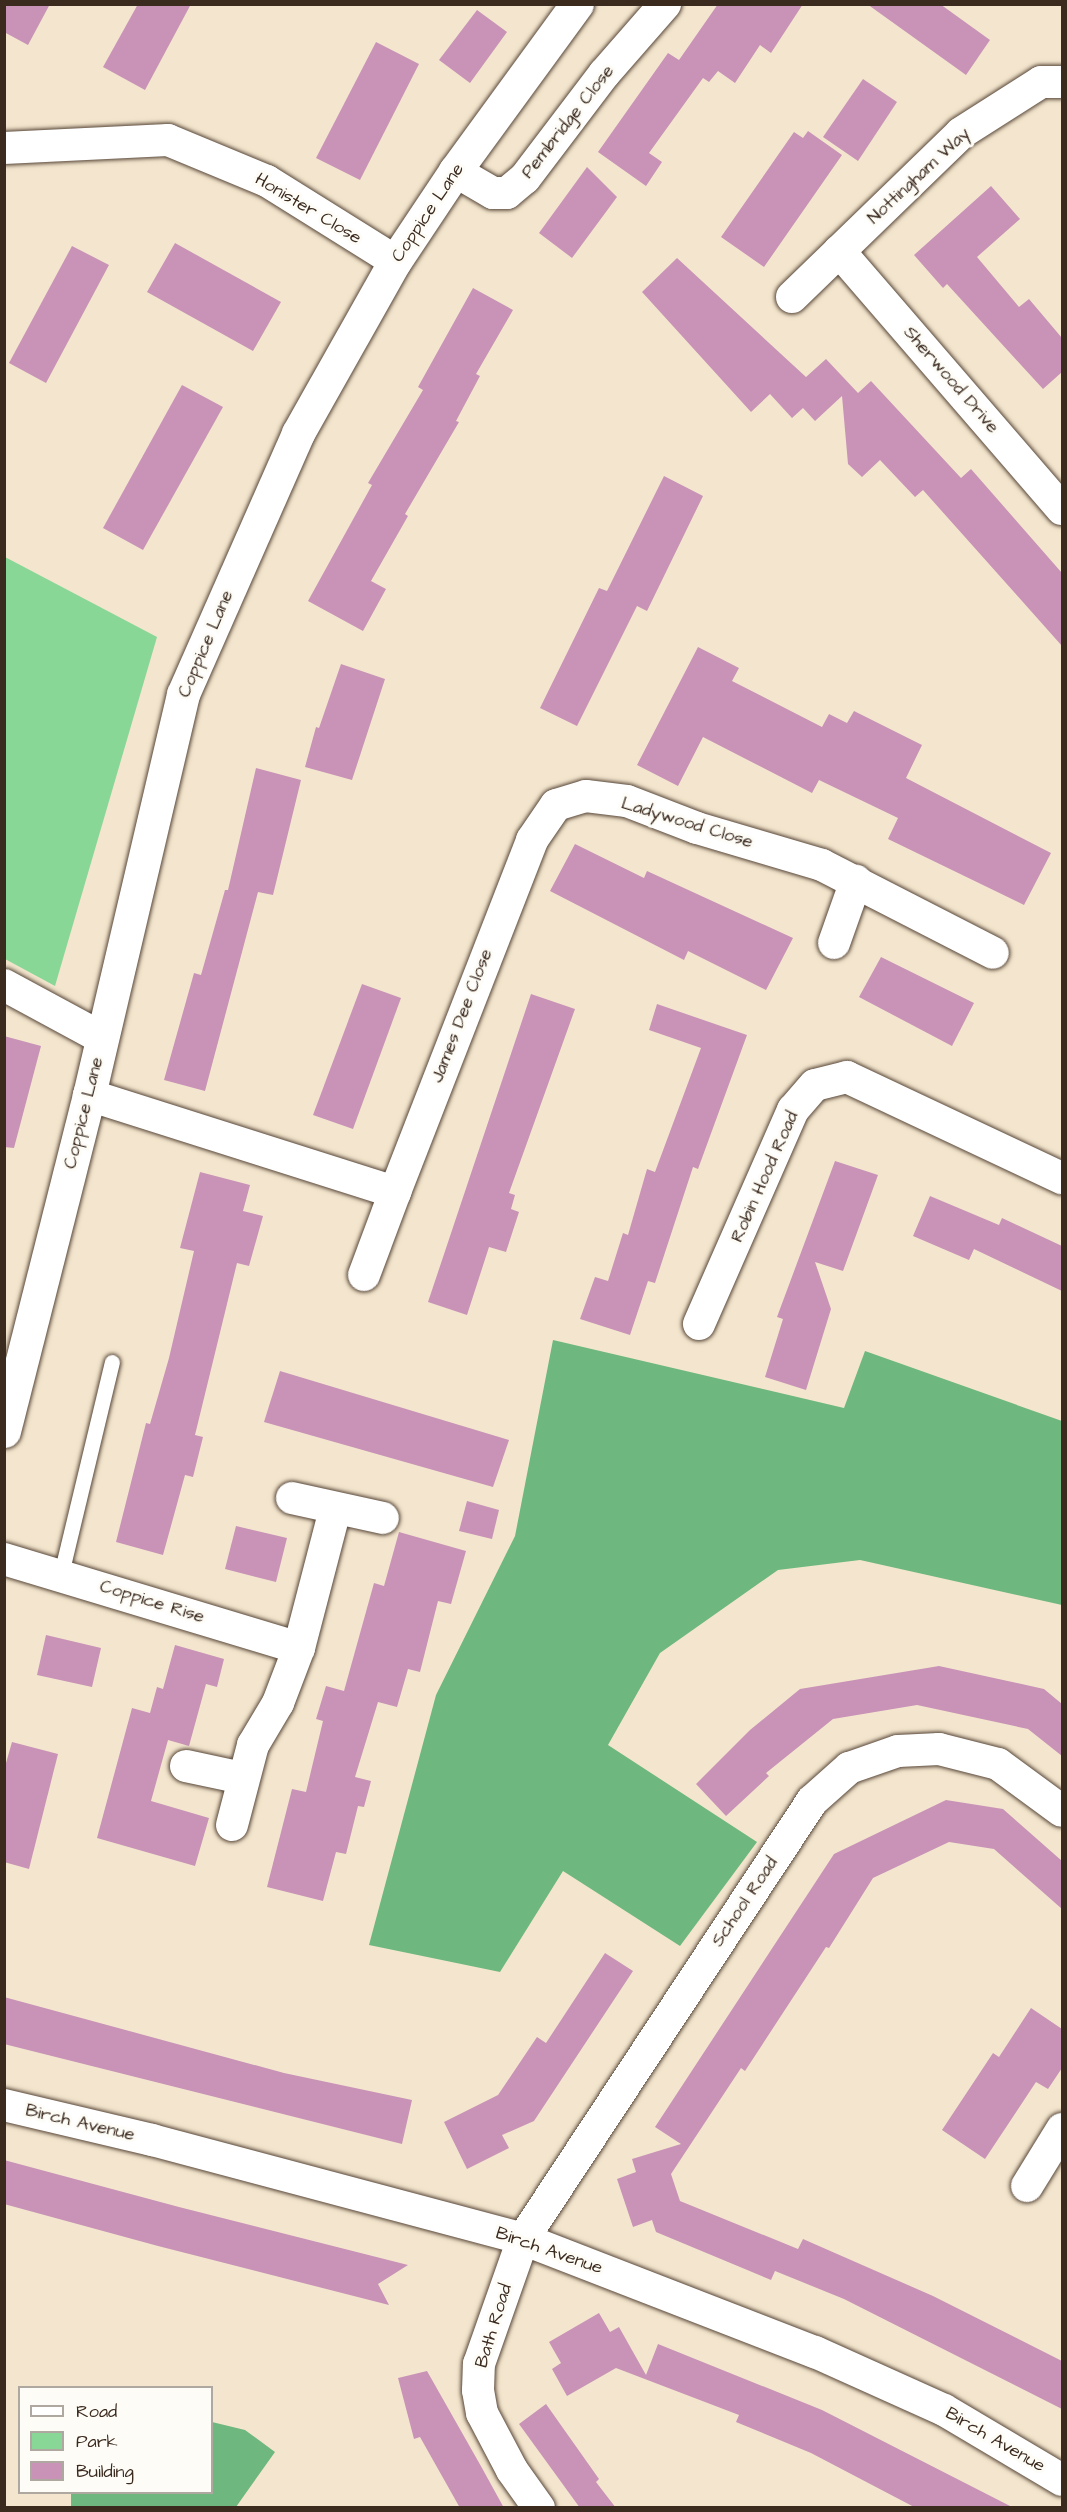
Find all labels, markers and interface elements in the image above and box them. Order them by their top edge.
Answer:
street label: Pembridge Close [517,61,619,183]
street label: Nottingham Way [863,123,975,229]
street label: Coppice Lane [387,160,469,266]
street label: Honister Close [251,169,365,249]
street label: Sherwood Drive [899,322,1003,438]
street label: Coppice Lane [174,587,238,701]
street label: Ladywood Close [619,793,755,853]
street label: James Dee Close [427,946,497,1086]
street label: Coppice Lane [60,1055,108,1171]
street label: Robin Hood Road [726,1108,804,1246]
street label: Coppice Rise [97,1576,207,1628]
street label: School Road [707,1853,783,1951]
street label: Birch Avenue [23,2100,137,2146]
street label: Birch Avenue [493,2223,605,2279]
street label: Bath Road [471,2281,517,2371]
legend [18,2386,213,2494]
text: Road [76,2399,117,2424]
street label: Birch Avenue [941,2403,1049,2477]
text: Park [76,2429,118,2454]
text: Building [76,2459,134,2484]

